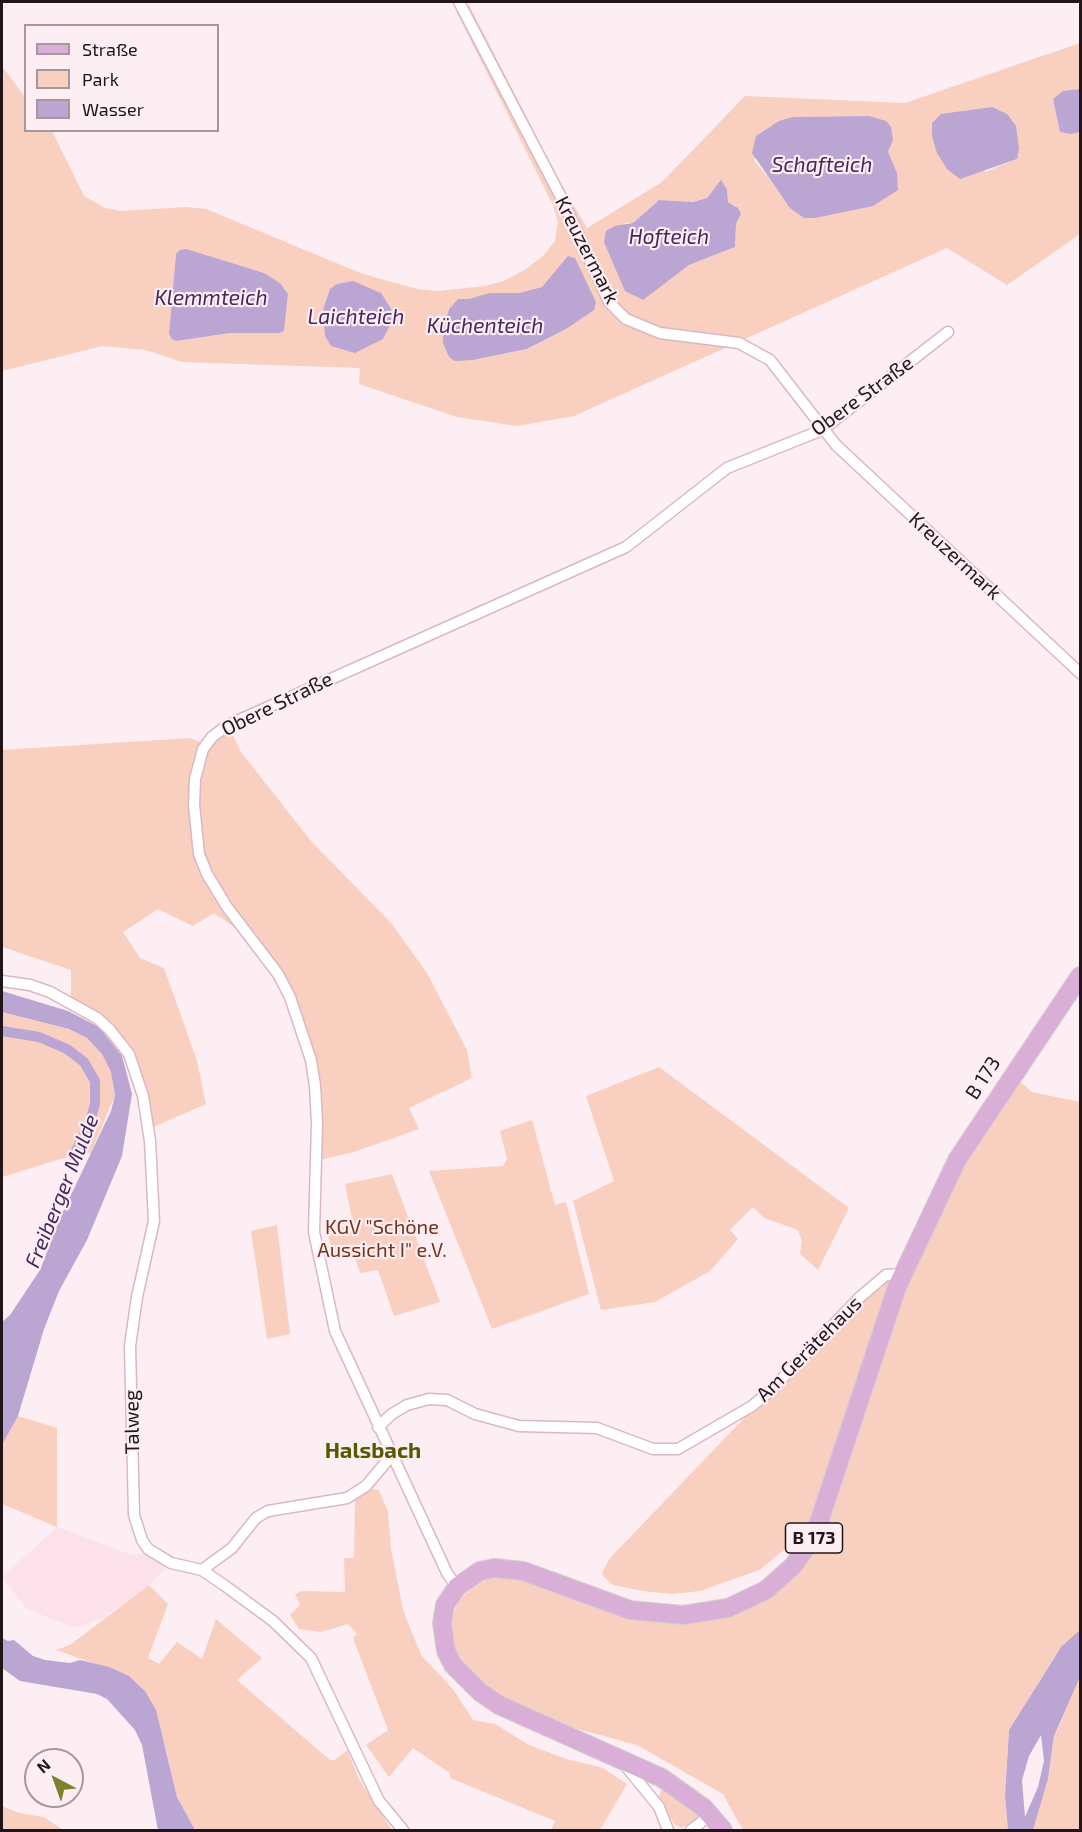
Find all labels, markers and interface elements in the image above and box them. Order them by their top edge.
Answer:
legend [24,24,219,132]
text: Straße [82,38,138,60]
text: Park [82,68,119,90]
text: Wasser [82,98,144,120]
water label: Schafteich [772,152,872,178]
street label: Kreuzermark [550,192,624,308]
water label: Hofteich [629,224,709,250]
water label: Klemmteich [154,285,268,311]
water label: Laichteich [308,304,404,330]
water label: Küchenteich [427,313,543,339]
street label: Obere Straße [806,351,918,441]
street label: Kreuzermark [904,507,1006,605]
street label: Obere Straße [218,667,336,741]
street label: B 173 [960,1052,1006,1104]
water label: Freiberger Mulde [20,1111,104,1271]
park label: KGV "Schöne Aussicht I" e.V. [317,1215,447,1262]
street label: Am Gerätehaus [751,1291,867,1407]
street label: Talweg [119,1389,145,1455]
district label: Halsbach [325,1438,421,1464]
road number: B 173 [786,1523,842,1553]
north arrow [24,1748,84,1808]
text: N [33,1755,54,1777]

